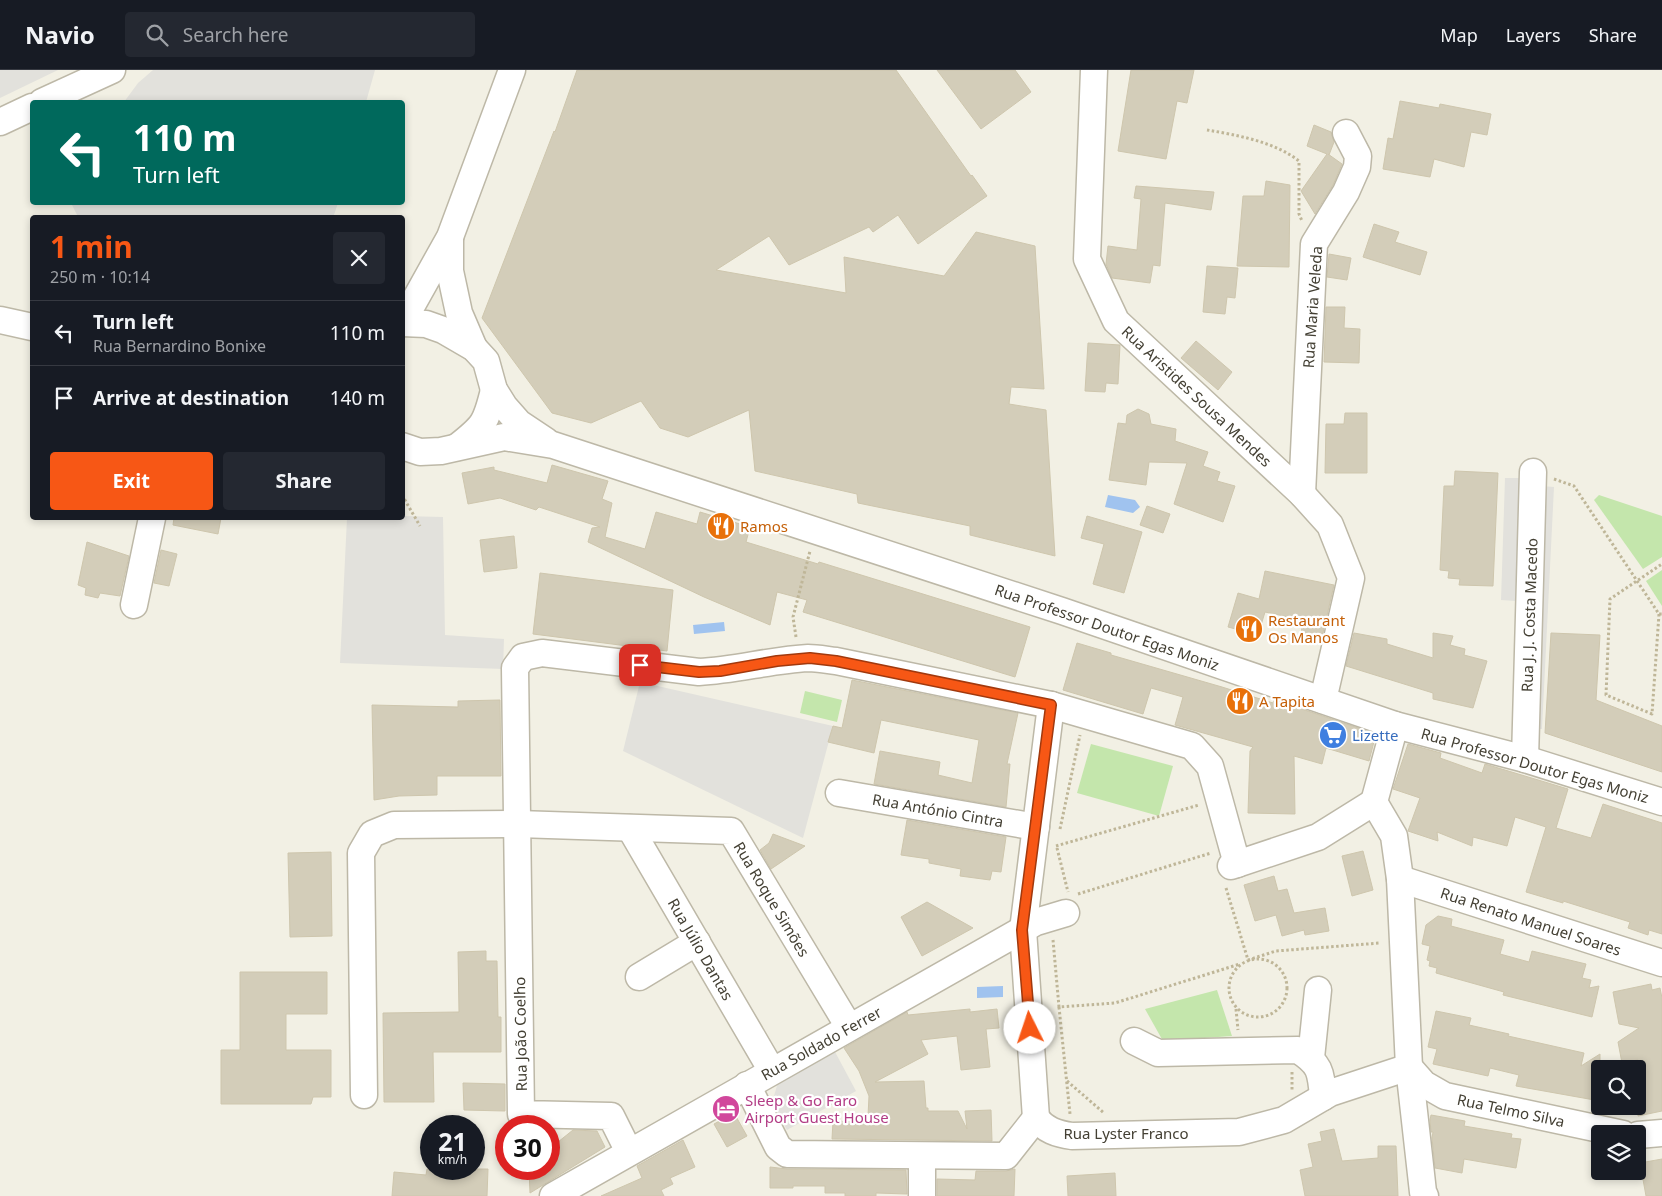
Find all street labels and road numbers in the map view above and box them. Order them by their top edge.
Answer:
street label: Rua Maria Veleda [1298,245,1326,369]
street label: Rua Aristides Sousa Mendes [1118,321,1276,471]
street label: Rua J. J. Costa Macedo [1516,537,1542,693]
street label: Rua Professor Doutor Egas Moniz [992,579,1222,675]
street label: Rua Professor Doutor Egas Moniz [1419,723,1651,807]
street label: Rua António Cintra [871,789,1005,831]
street label: Rua Roque Simões [730,838,814,960]
street label: Rua Renato Manuel Soares [1438,882,1624,960]
street label: Rua Júlio Dantas [664,894,738,1004]
street label: Rua João Coelho [509,976,531,1092]
street label: Rua Soldado Ferrer [757,1002,885,1084]
street label: Rua Telmo Silva [1455,1089,1567,1131]
street label: Rua Lyster Franco [1063,1123,1189,1143]

